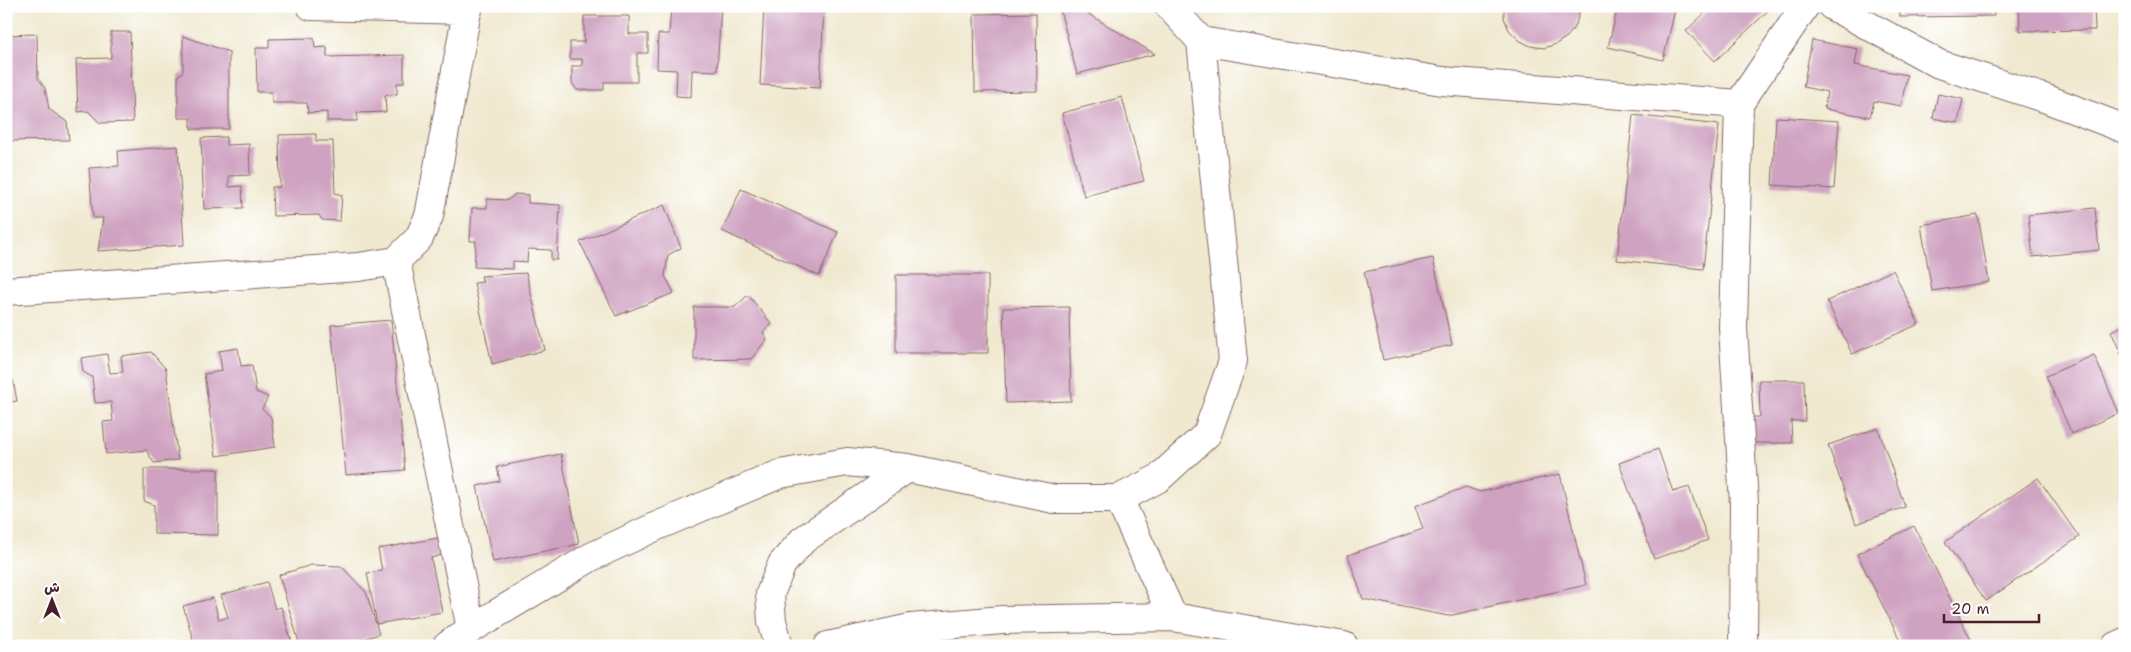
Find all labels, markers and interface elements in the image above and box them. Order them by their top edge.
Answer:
north arrow [28,574,78,624]
text: ش [44,578,60,596]
scale bar [1944,592,2038,624]
text: 20 m [1951,599,1990,619]

